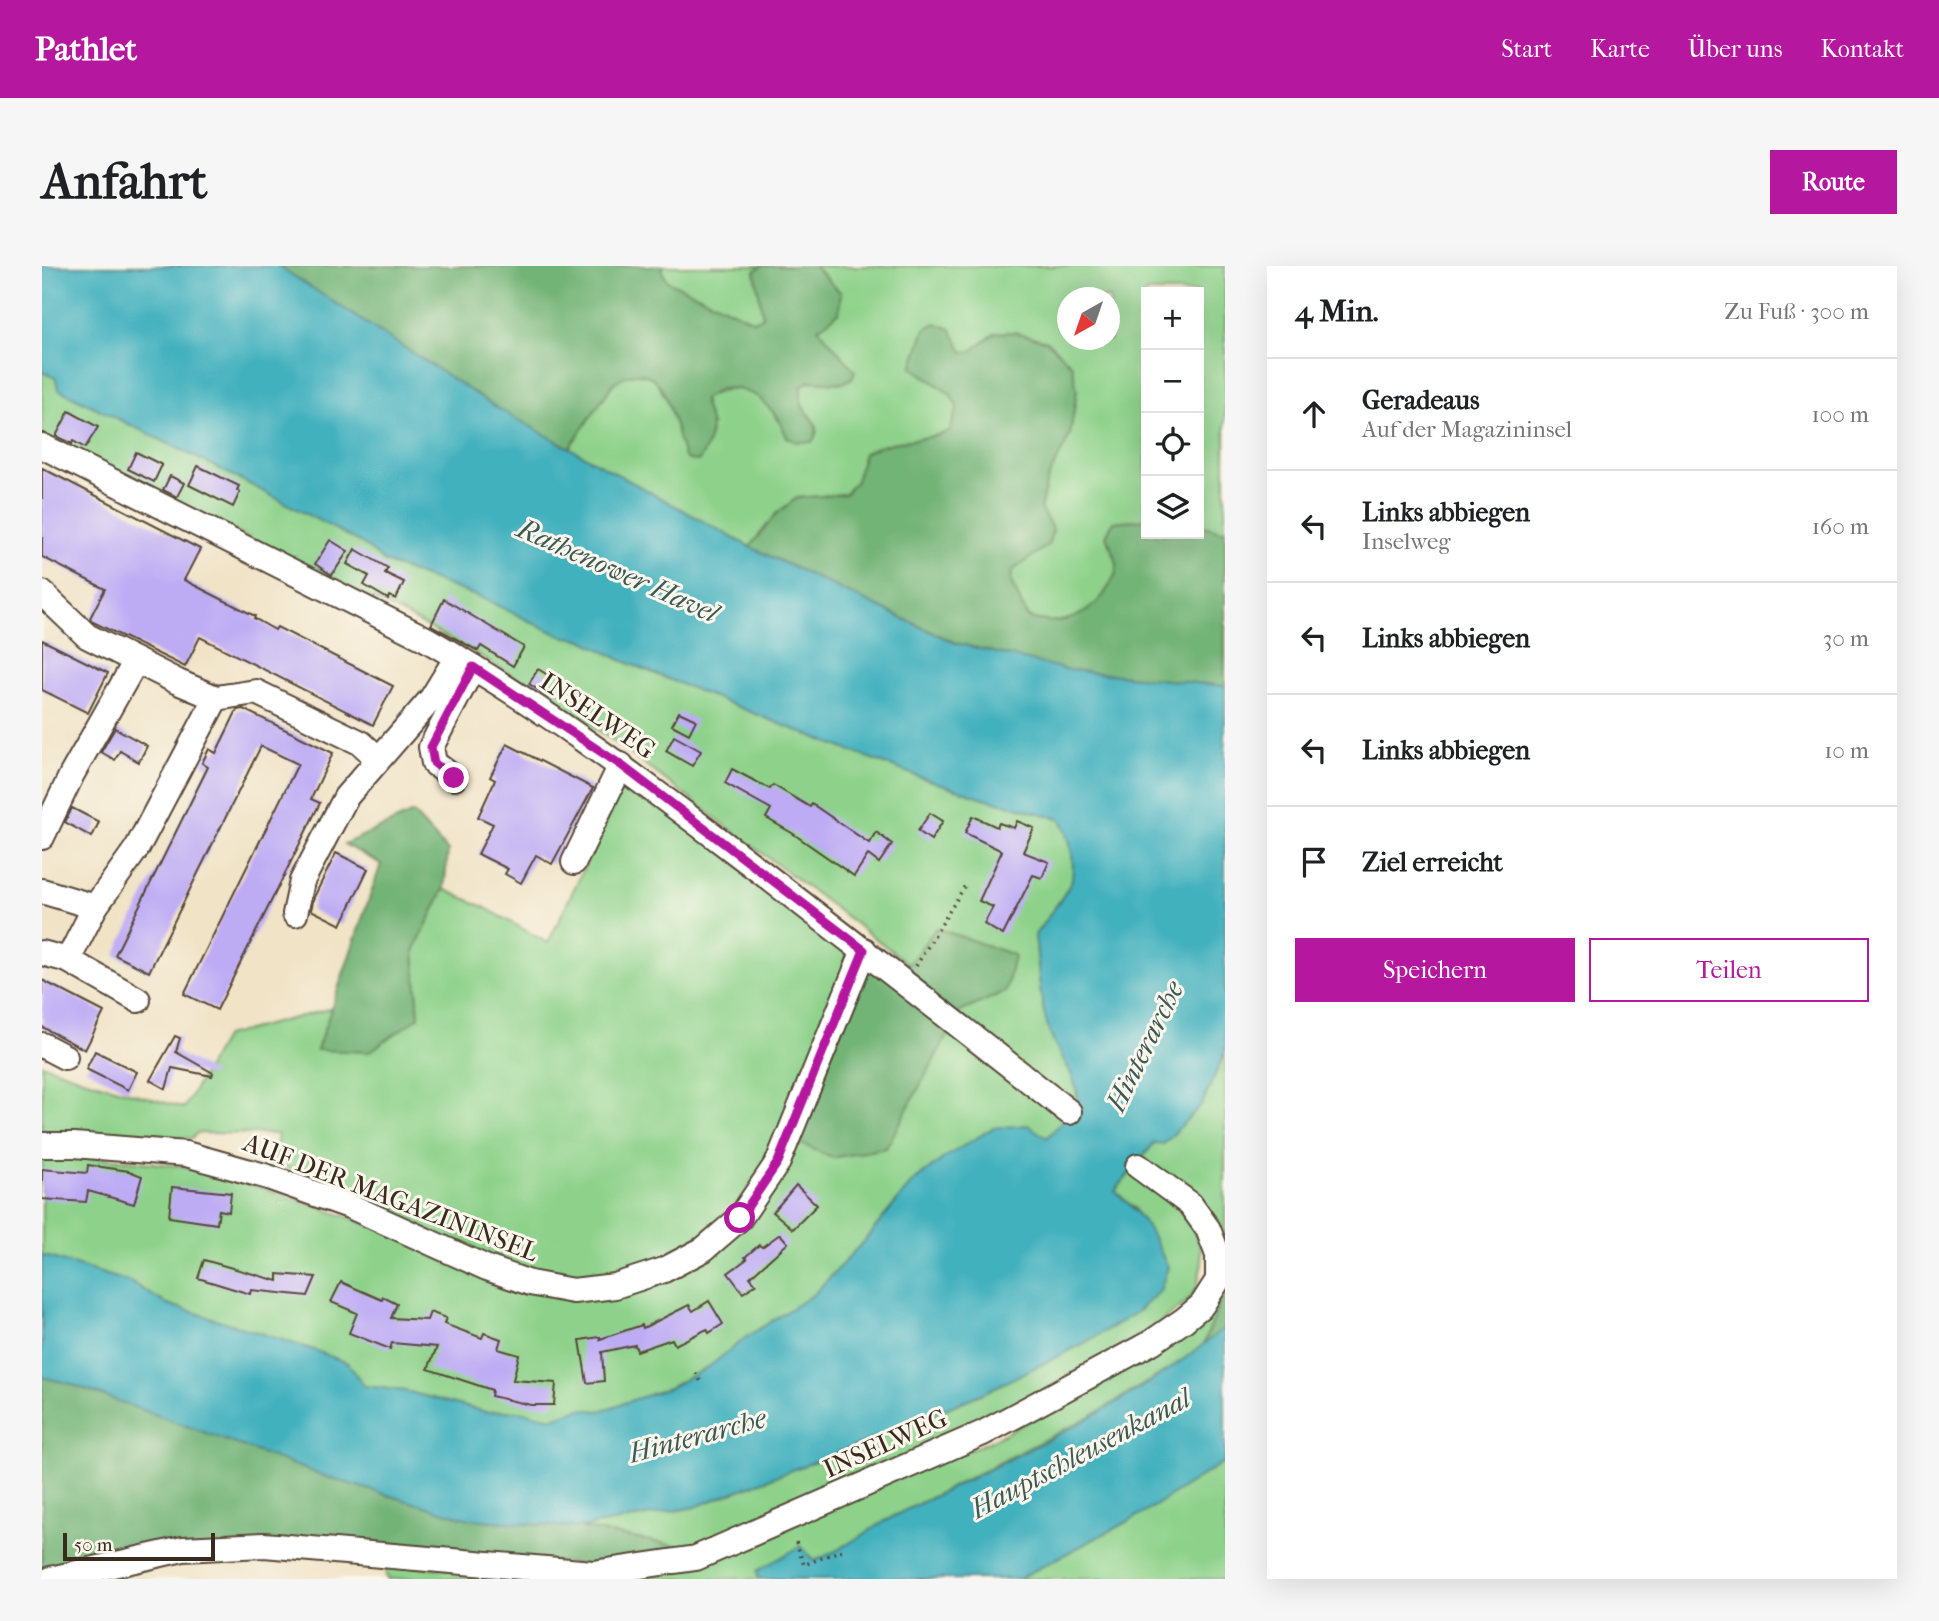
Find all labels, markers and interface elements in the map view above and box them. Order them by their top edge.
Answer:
text: Pathlet [35,30,137,69]
text: Start [1501,35,1552,63]
text: Karte [1590,35,1650,63]
text: Über uns [1688,35,1783,63]
text: Kontakt [1821,35,1904,63]
button: Route [1770,150,1897,214]
text: Anfahrt [42,153,207,211]
north arrow [1057,287,1120,350]
map controls [1141,287,1204,539]
button: + [1141,287,1204,350]
text: 4 Min. [1295,294,1379,329]
text: Zu Fuß · 300 m [1724,298,1869,325]
button: − [1141,350,1204,413]
text: Geradeaus [1362,385,1480,416]
icon: ahead [1295,395,1333,433]
text: 100 m [1811,401,1869,428]
button: locate [1141,413,1204,476]
text: Auf der Magazininsel [1362,416,1572,443]
button: layers [1141,476,1204,539]
text: Links abbiegen [1362,497,1530,528]
icon: left [1295,507,1333,545]
water label: Rathenower Havel [511,511,726,631]
text: 160 m [1812,513,1869,540]
text: Inselweg [1362,528,1451,555]
icon: left [1295,619,1333,657]
text: Links abbiegen [1362,623,1530,654]
text: 30 m [1823,625,1869,652]
street label: INSELWEG [534,666,661,765]
icon: left [1295,731,1333,769]
text: Links abbiegen [1362,735,1530,766]
text: 10 m [1824,737,1869,764]
route end [438,762,469,793]
icon: arrive [1295,843,1333,881]
text: Ziel erreicht [1362,847,1503,878]
button: Speichern [1295,938,1575,1002]
button: Teilen [1589,938,1869,1002]
water label: Hinterarche [1098,975,1190,1118]
street label: AUF DER MAGAZININSEL [238,1127,543,1268]
route start [724,1202,755,1233]
water label: Hauptschleusenkanal [964,1380,1198,1526]
water label: Hinterarche [624,1401,770,1470]
street label: INSELWEG [818,1402,952,1485]
scale bar [63,1530,215,1562]
text: 50 m [74,1534,113,1556]

